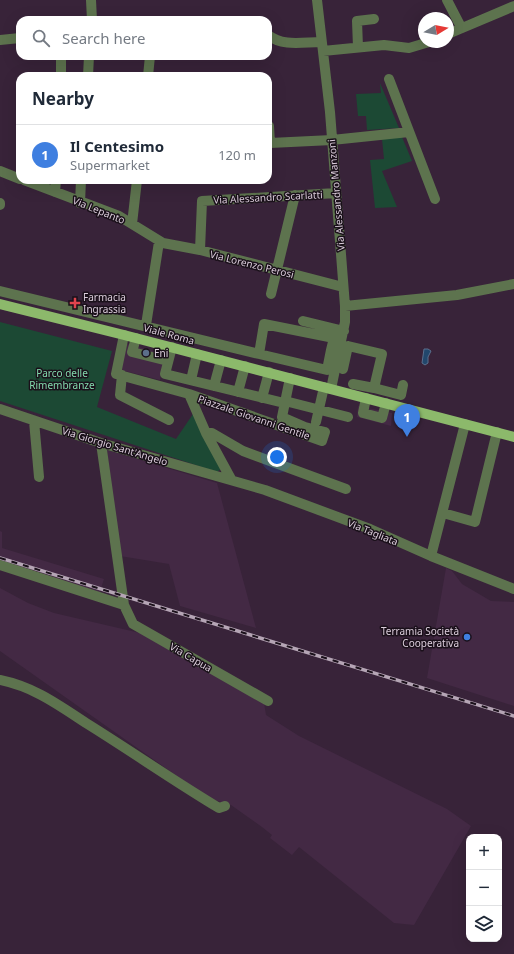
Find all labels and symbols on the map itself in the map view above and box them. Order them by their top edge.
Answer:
north arrow [418,12,454,48]
street label: Via Alessandro Manzoni [324,139,348,251]
street label: Via Alessandro Scarlatti [213,187,323,207]
street label: Via Lepanto [71,193,127,227]
street label: Via Lorenzo Perosi [208,247,296,281]
place label: Farmacia Ingrassia [83,290,126,316]
marker: Farmacia Ingrassia [70,298,80,308]
street label: Viale Roma [142,320,196,348]
place label: Eni [154,346,168,360]
marker: Eni [141,348,151,358]
park label: Parco delle Rimembranze [29,366,95,392]
street label: Piazzale Giovanni Gentile [196,391,312,443]
pin: 1 [394,404,420,437]
street label: Via Giorgio Sant'Angelo [60,423,170,469]
your location [267,447,287,467]
street label: Via Tagliata [346,516,400,548]
place label: Terramia Società Cooperativa [381,624,459,650]
marker: Terramia Società Cooperativa [462,632,472,642]
street label: Via Capua [167,639,215,675]

